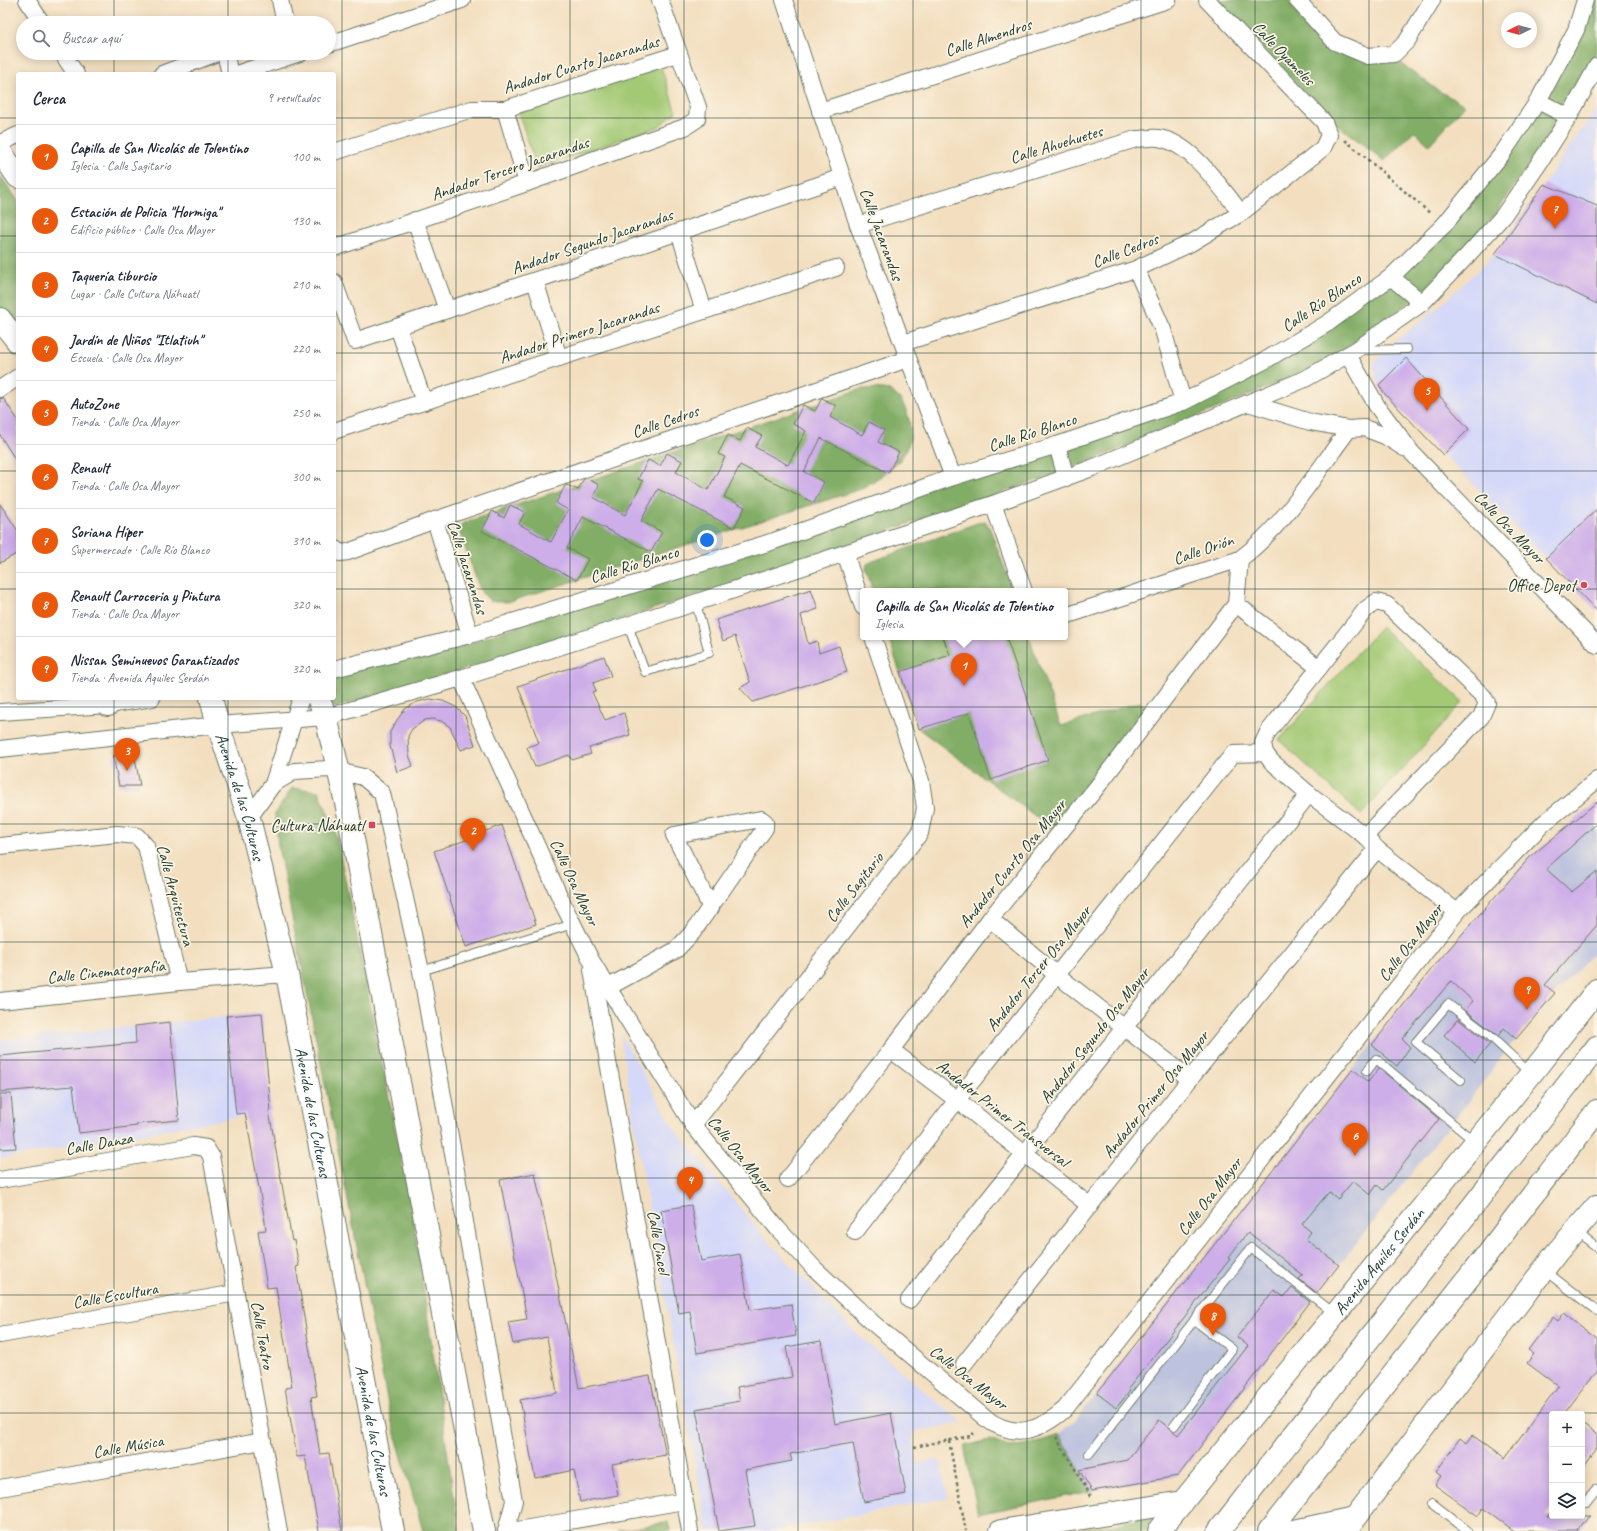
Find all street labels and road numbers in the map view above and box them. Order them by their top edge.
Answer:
street label: Calle Almendros [942,13,1035,61]
street label: Calle Oyameles [1248,17,1321,91]
street label: Andador Cuarto Jacarandas [500,30,663,98]
street label: Calle Ahuehuetes [1007,120,1107,168]
street label: Andador Tercero Jacarandas [429,131,594,205]
street label: Calle Jacarandas [855,185,909,285]
street label: Andador Segundo Jacarandas [509,203,678,279]
street label: Calle Cedros [1089,228,1162,273]
street label: Calle Río Blanco [1278,268,1366,337]
street label: Andador Primero Jacarandas [496,296,664,368]
street label: Calle Cedros [629,400,702,443]
street label: Calle Río Blanco [985,408,1080,457]
street label: Calle Osa Mayor [1470,486,1551,570]
street label: Calle Jacarandas [443,518,493,619]
street label: Calle Orión [1170,529,1237,570]
street label: Calle Río Blanco [587,541,682,588]
street label: Avenida de las Culturas [210,730,269,865]
street label: Andador Cuarto Osa Mayor [954,793,1072,932]
street label: Calle Osa Mayor [545,835,605,931]
street label: Calle Arquitectura [152,842,200,950]
street label: Calle Sagitario [821,847,889,926]
street label: Calle Osa Mayor [1373,898,1449,986]
street label: Andador Tercer Osa Mayor [981,900,1097,1035]
street label: Calle Cinematografía [46,955,168,988]
street label: Andador Segundo Osa Mayor [1035,962,1155,1107]
street label: Andador Primer Osa Mayor [1098,1025,1214,1162]
street label: Avenida de las Culturas [290,1045,336,1181]
street label: Andador Primer Transversal [932,1055,1076,1174]
street label: Calle Osa Mayor [703,1111,779,1199]
street label: Calle Danza [64,1127,136,1160]
street label: Calle Osa Mayor [1172,1152,1248,1240]
street label: Avenida Aquiles Serdán [1329,1203,1430,1319]
street label: Calle Cincel [643,1209,675,1279]
street label: Calle Escultura [71,1278,160,1313]
street label: Calle Teatro [246,1300,279,1373]
street label: Calle Osa Mayor [925,1340,1013,1416]
street label: Avenida de las Culturas [351,1364,396,1499]
street label: Calle Música [91,1430,166,1463]

